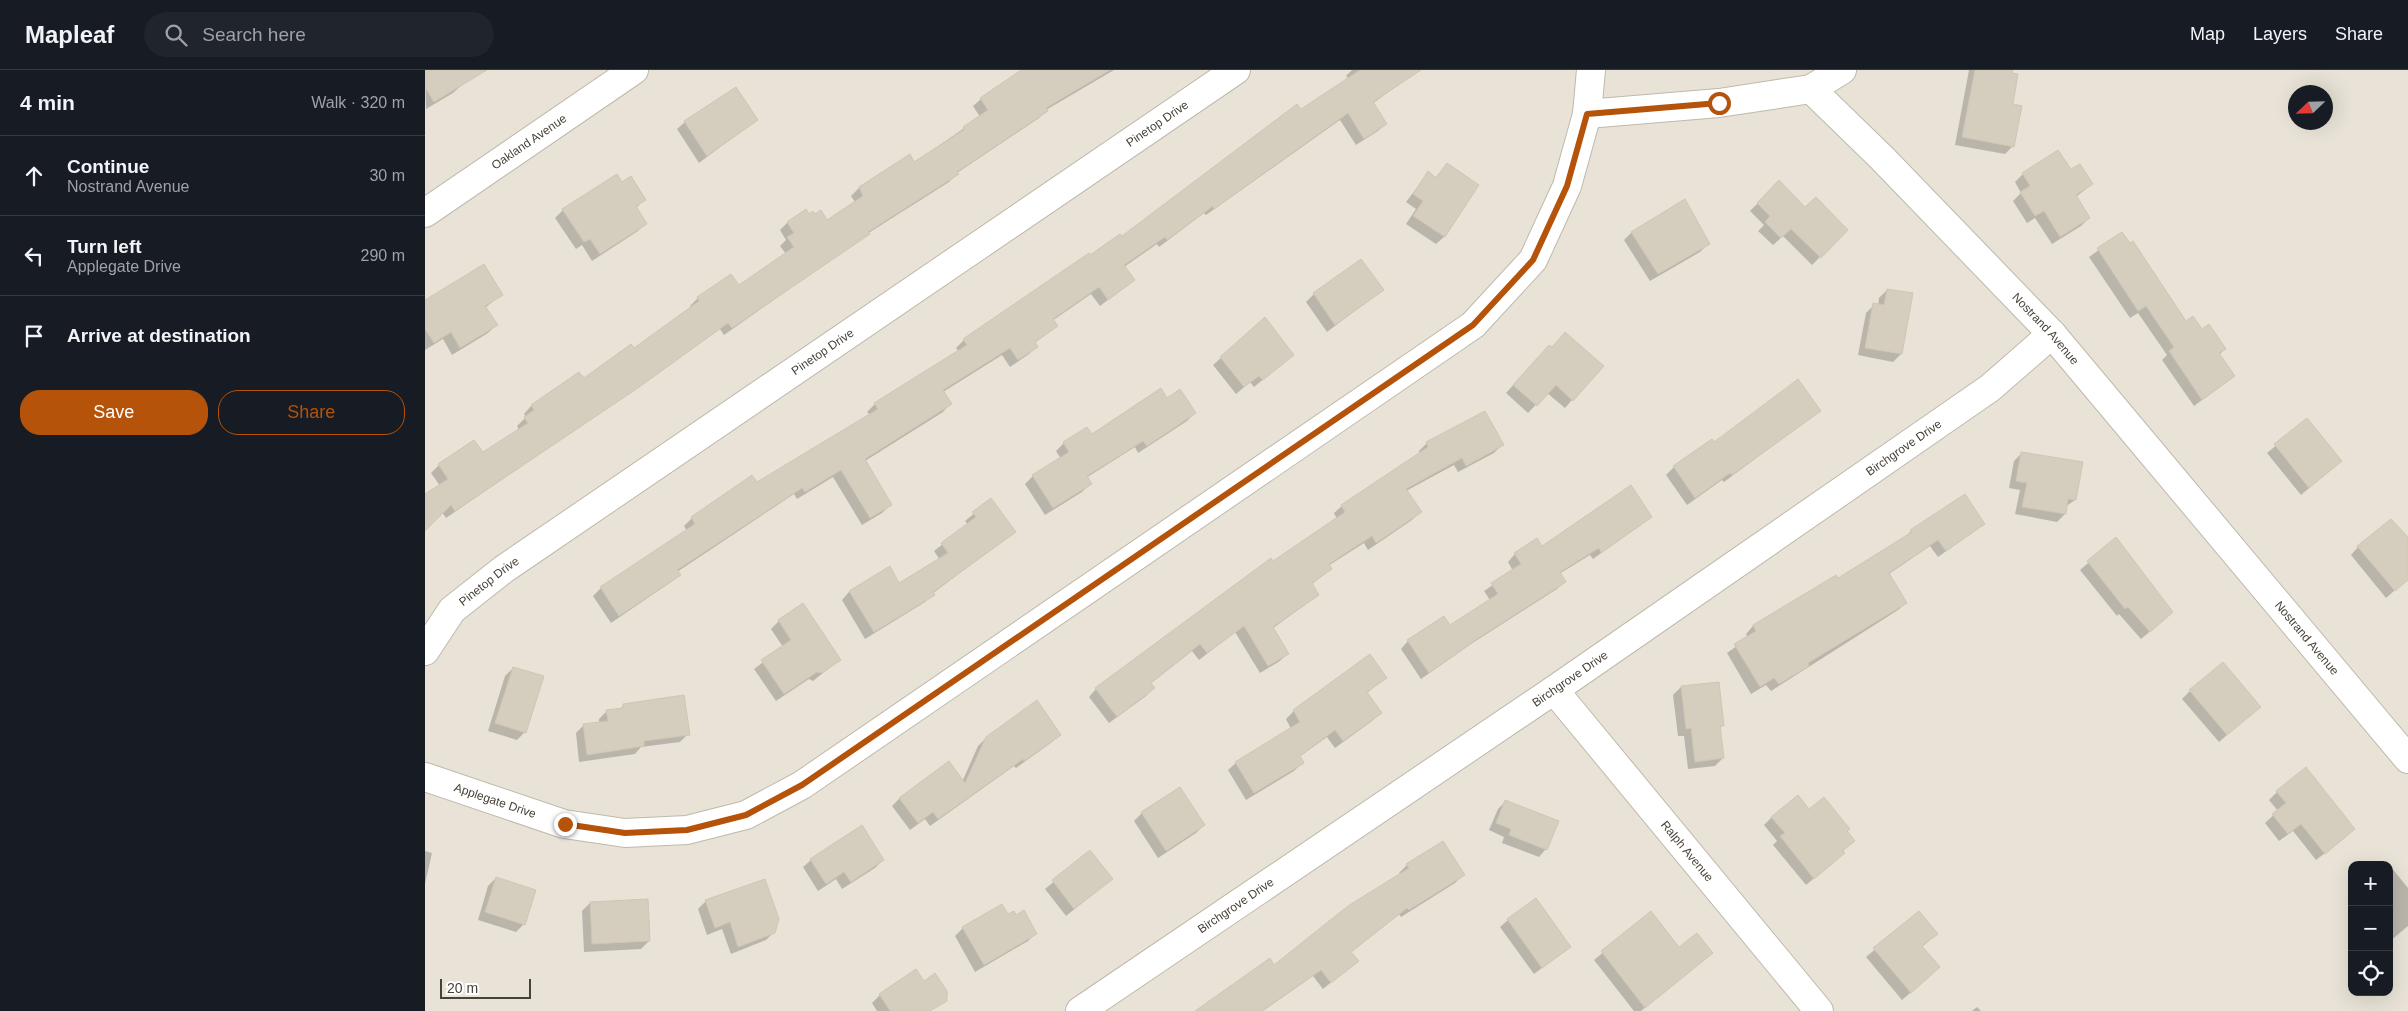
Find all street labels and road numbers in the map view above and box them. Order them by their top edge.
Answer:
street label: Pinetop Drive [1124,97,1191,150]
street label: Oakland Avenue [489,111,570,172]
street label: Nostrand Avenue [2009,290,2082,368]
street label: Pinetop Drive [789,325,857,378]
street label: Birchgrove Drive [1863,416,1945,479]
street label: Pinetop Drive [456,554,522,609]
street label: Nostrand Avenue [2272,598,2342,678]
street label: Birchgrove Drive [1529,648,1611,710]
street label: Applegate Drive [452,780,538,821]
street label: Ralph Avenue [1658,818,1716,885]
street label: Birchgrove Drive [1195,875,1277,936]

